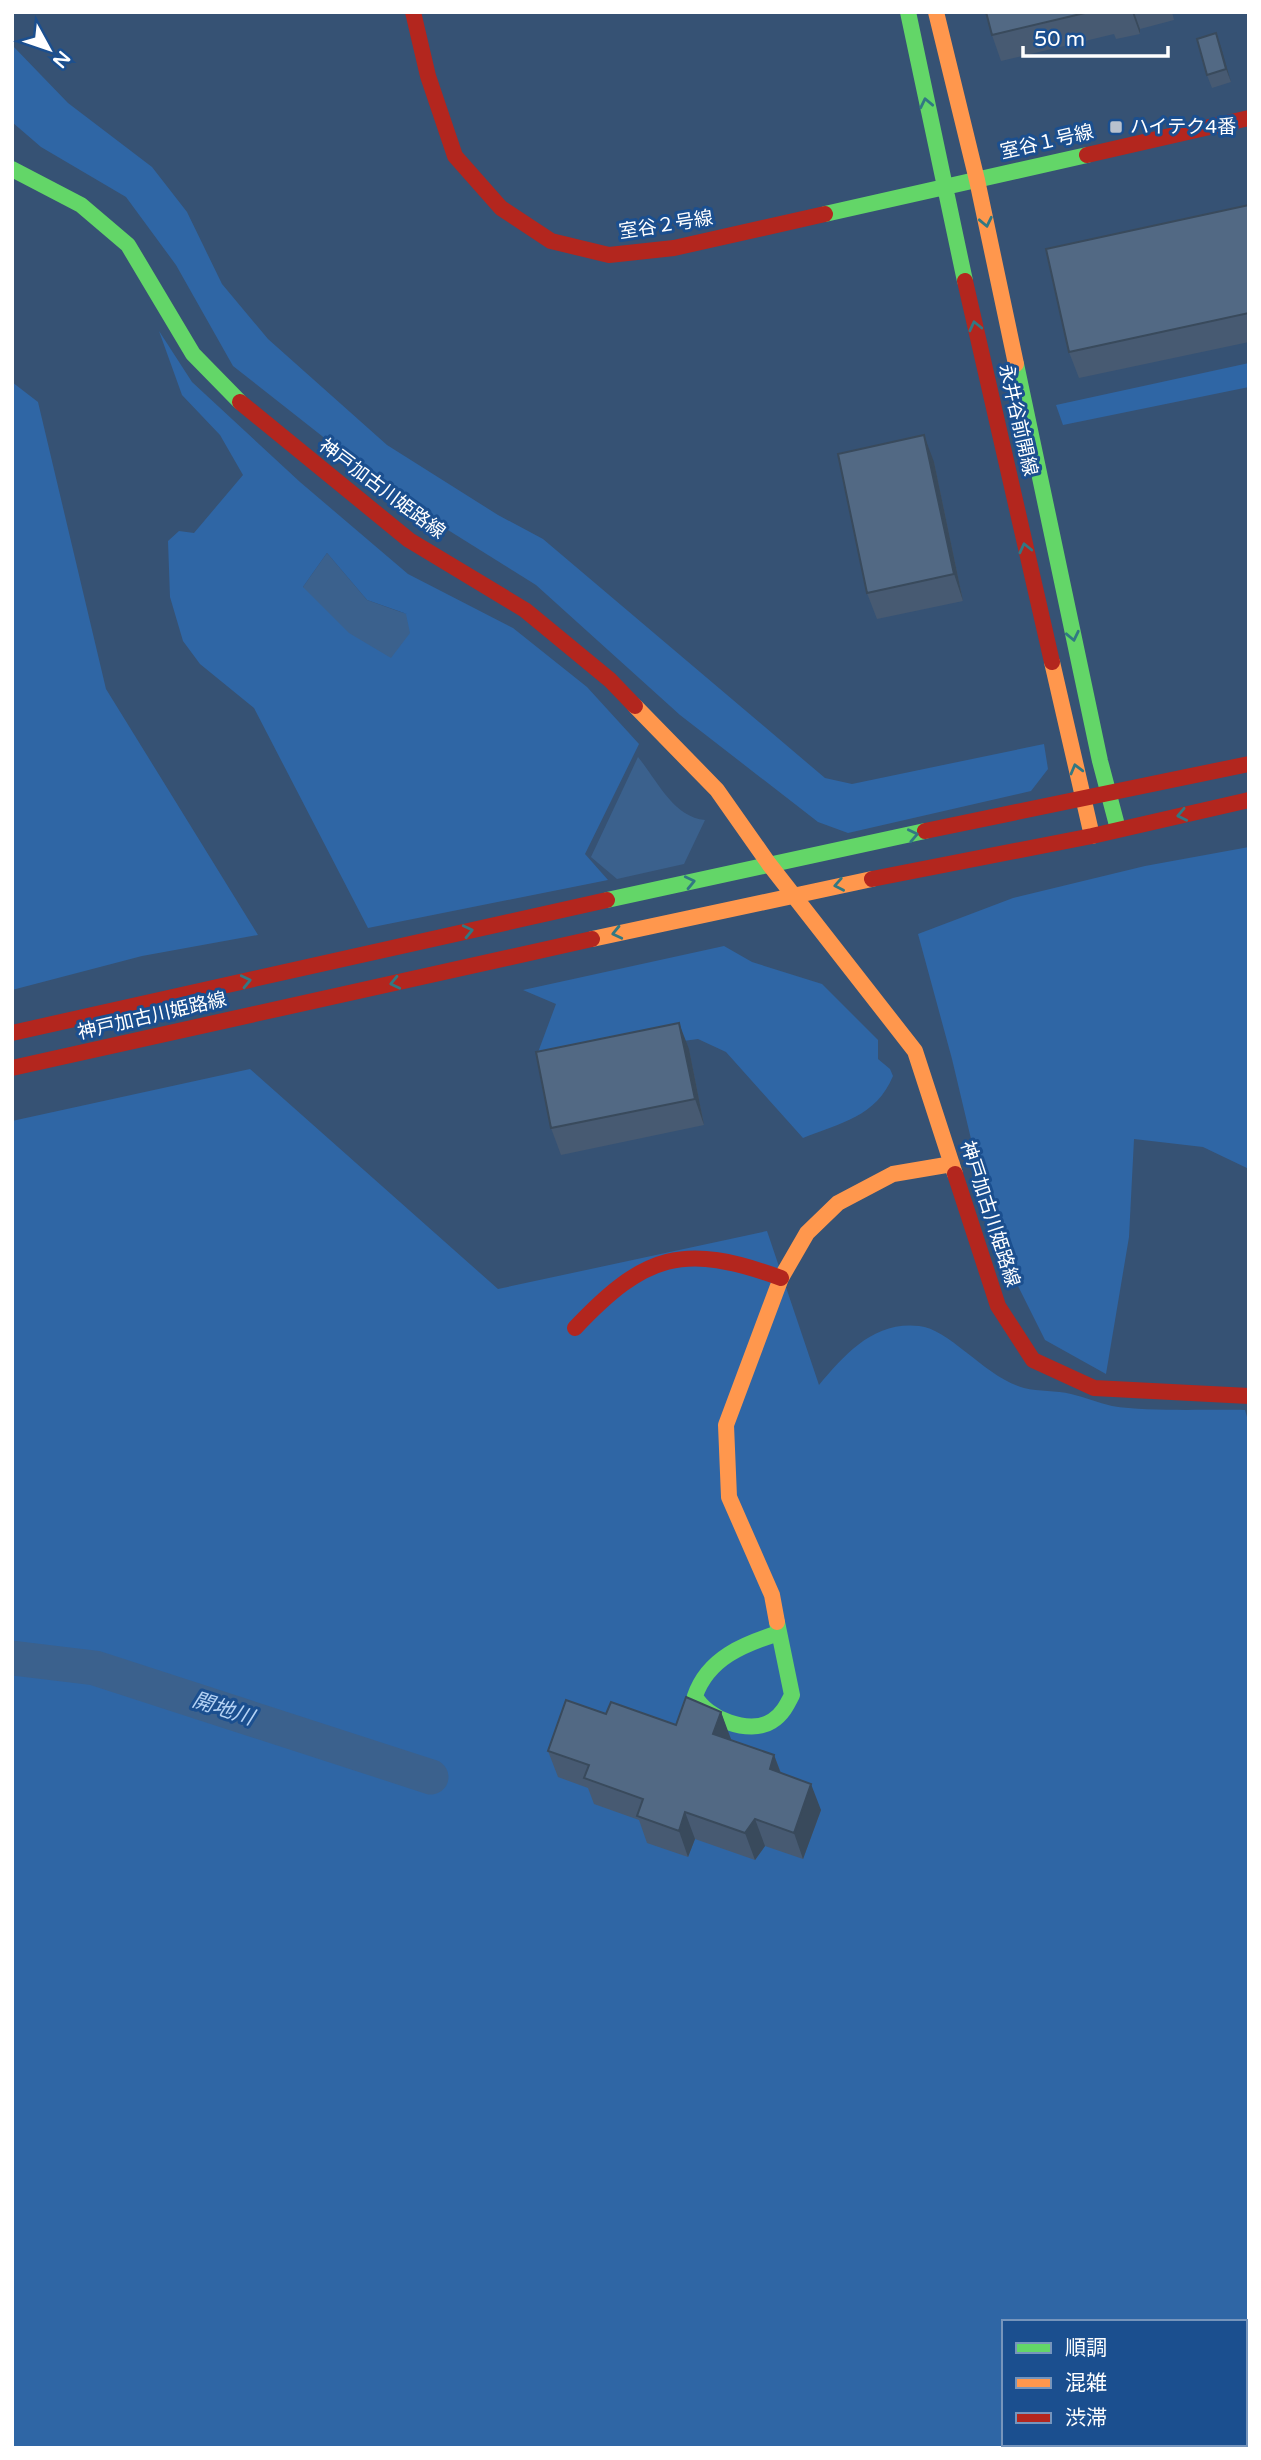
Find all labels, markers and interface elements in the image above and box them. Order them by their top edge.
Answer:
north arrow [14,14,84,84]
scale bar [1023,14,1168,58]
text: 50 m [1034,27,1085,52]
text: N [48,46,75,72]
one-way arrow [920,97,935,109]
place label: ハイテク4番 [1130,116,1236,138]
marker: ハイテク4番 [1108,119,1124,135]
street label: 室谷１号線 [998,121,1096,163]
street label: 室谷２号線 [617,207,715,243]
one-way arrow [978,216,993,228]
one-way arrow [969,320,983,332]
street label: 永井谷前開線 [994,362,1042,478]
street label: 神戸加古川姫路線 [315,434,449,544]
one-way arrow [1019,542,1034,554]
one-way arrow [1065,630,1080,642]
one-way arrow [1070,764,1084,776]
one-way arrow [1176,807,1188,821]
one-way arrow [907,828,919,843]
one-way arrow [684,876,696,890]
one-way arrow [833,877,845,892]
one-way arrow [462,925,474,940]
one-way arrow [611,925,623,940]
one-way arrow [240,974,252,989]
one-way arrow [389,975,401,989]
street label: 神戸加古川姫路線 [75,988,229,1044]
street label: 神戸加古川姫路線 [956,1138,1024,1290]
water label: 開地川 [189,1687,259,1731]
legend [1002,2320,1247,2446]
text: 順調 [1065,2336,1107,2361]
text: 混雑 [1065,2371,1107,2396]
text: 渋滞 [1065,2406,1107,2431]

